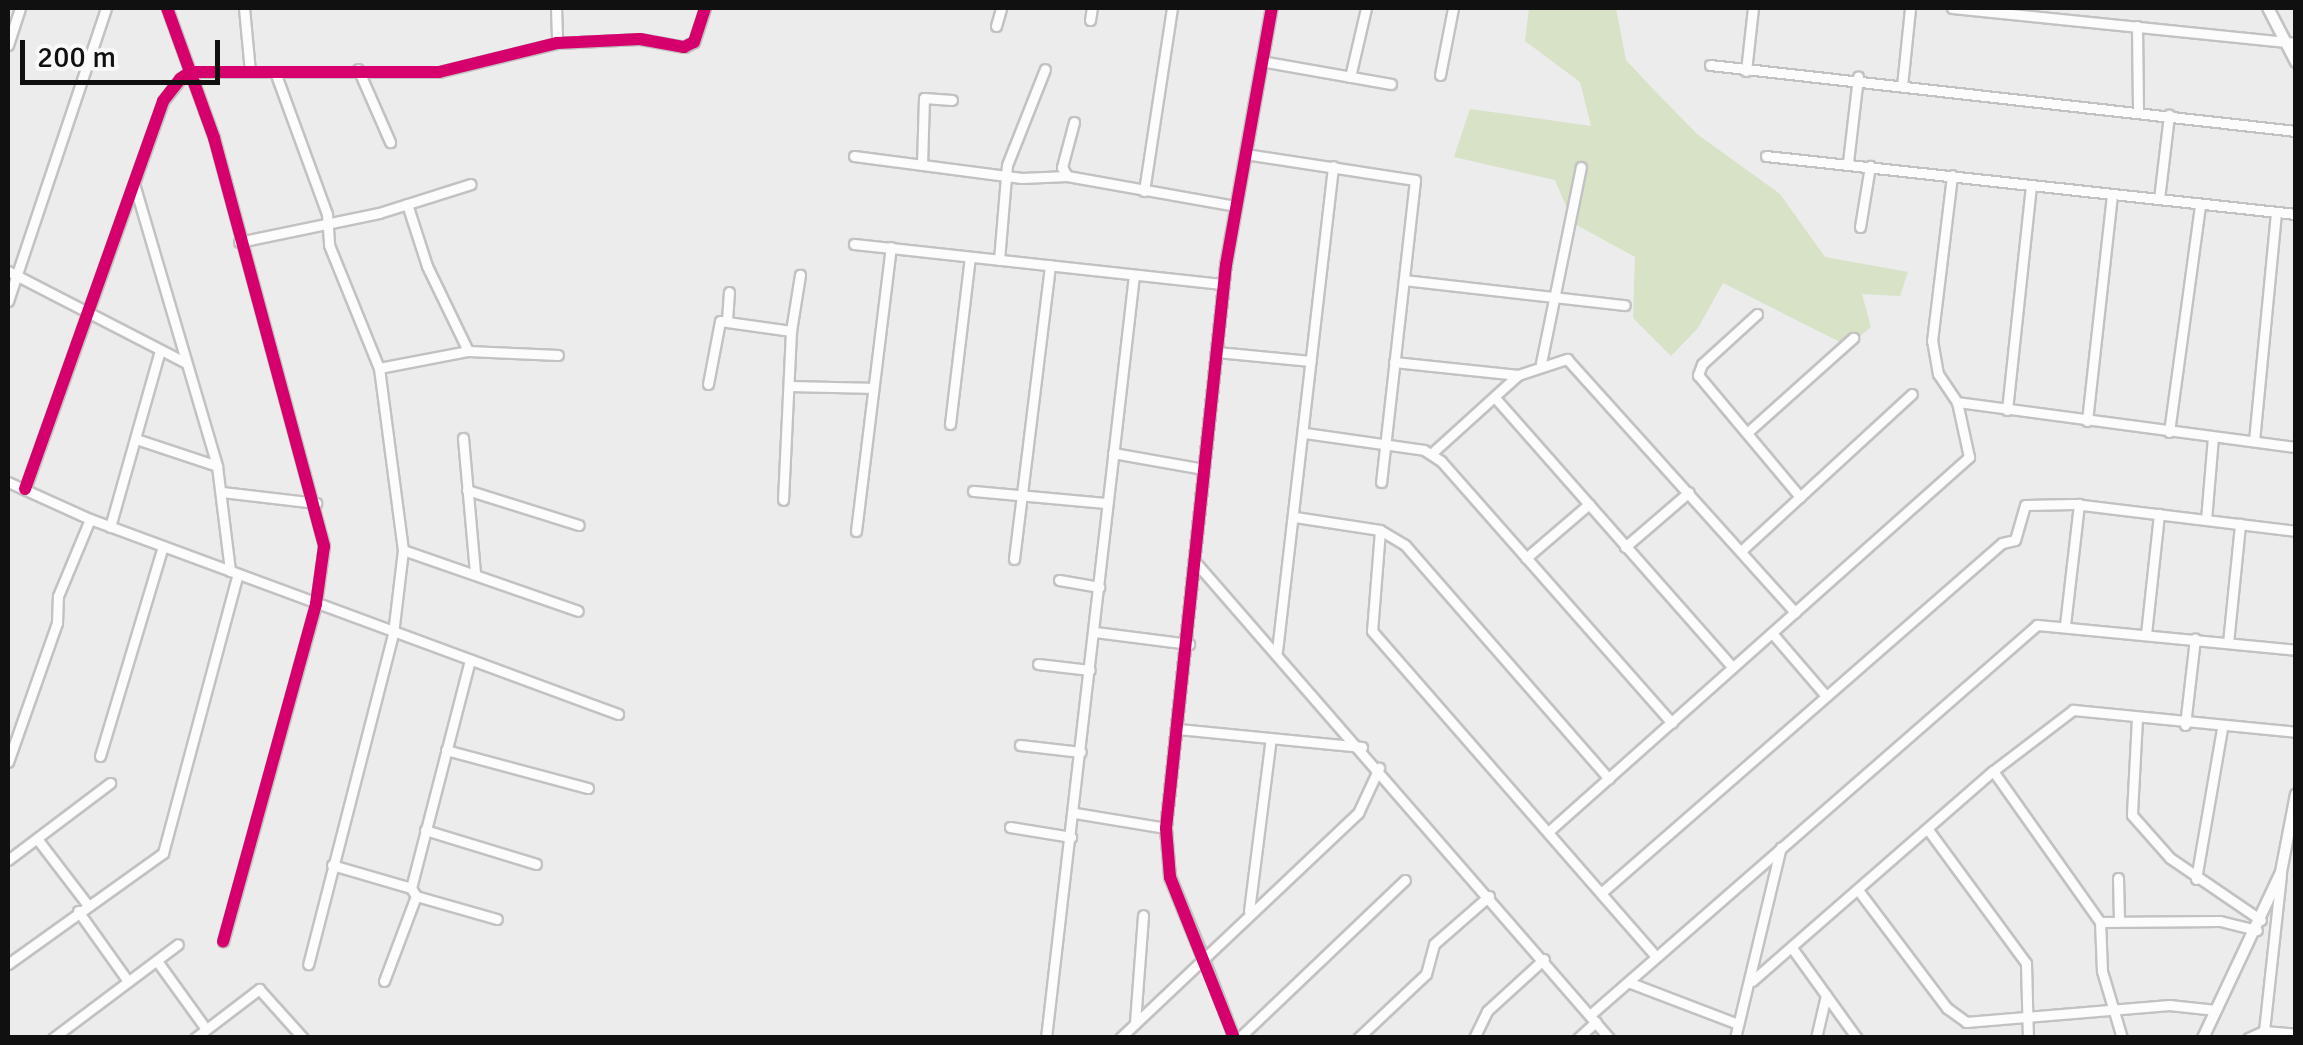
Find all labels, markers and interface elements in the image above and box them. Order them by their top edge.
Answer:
scale bar [25,20,225,82]
text: 200 m [37,39,116,76]

